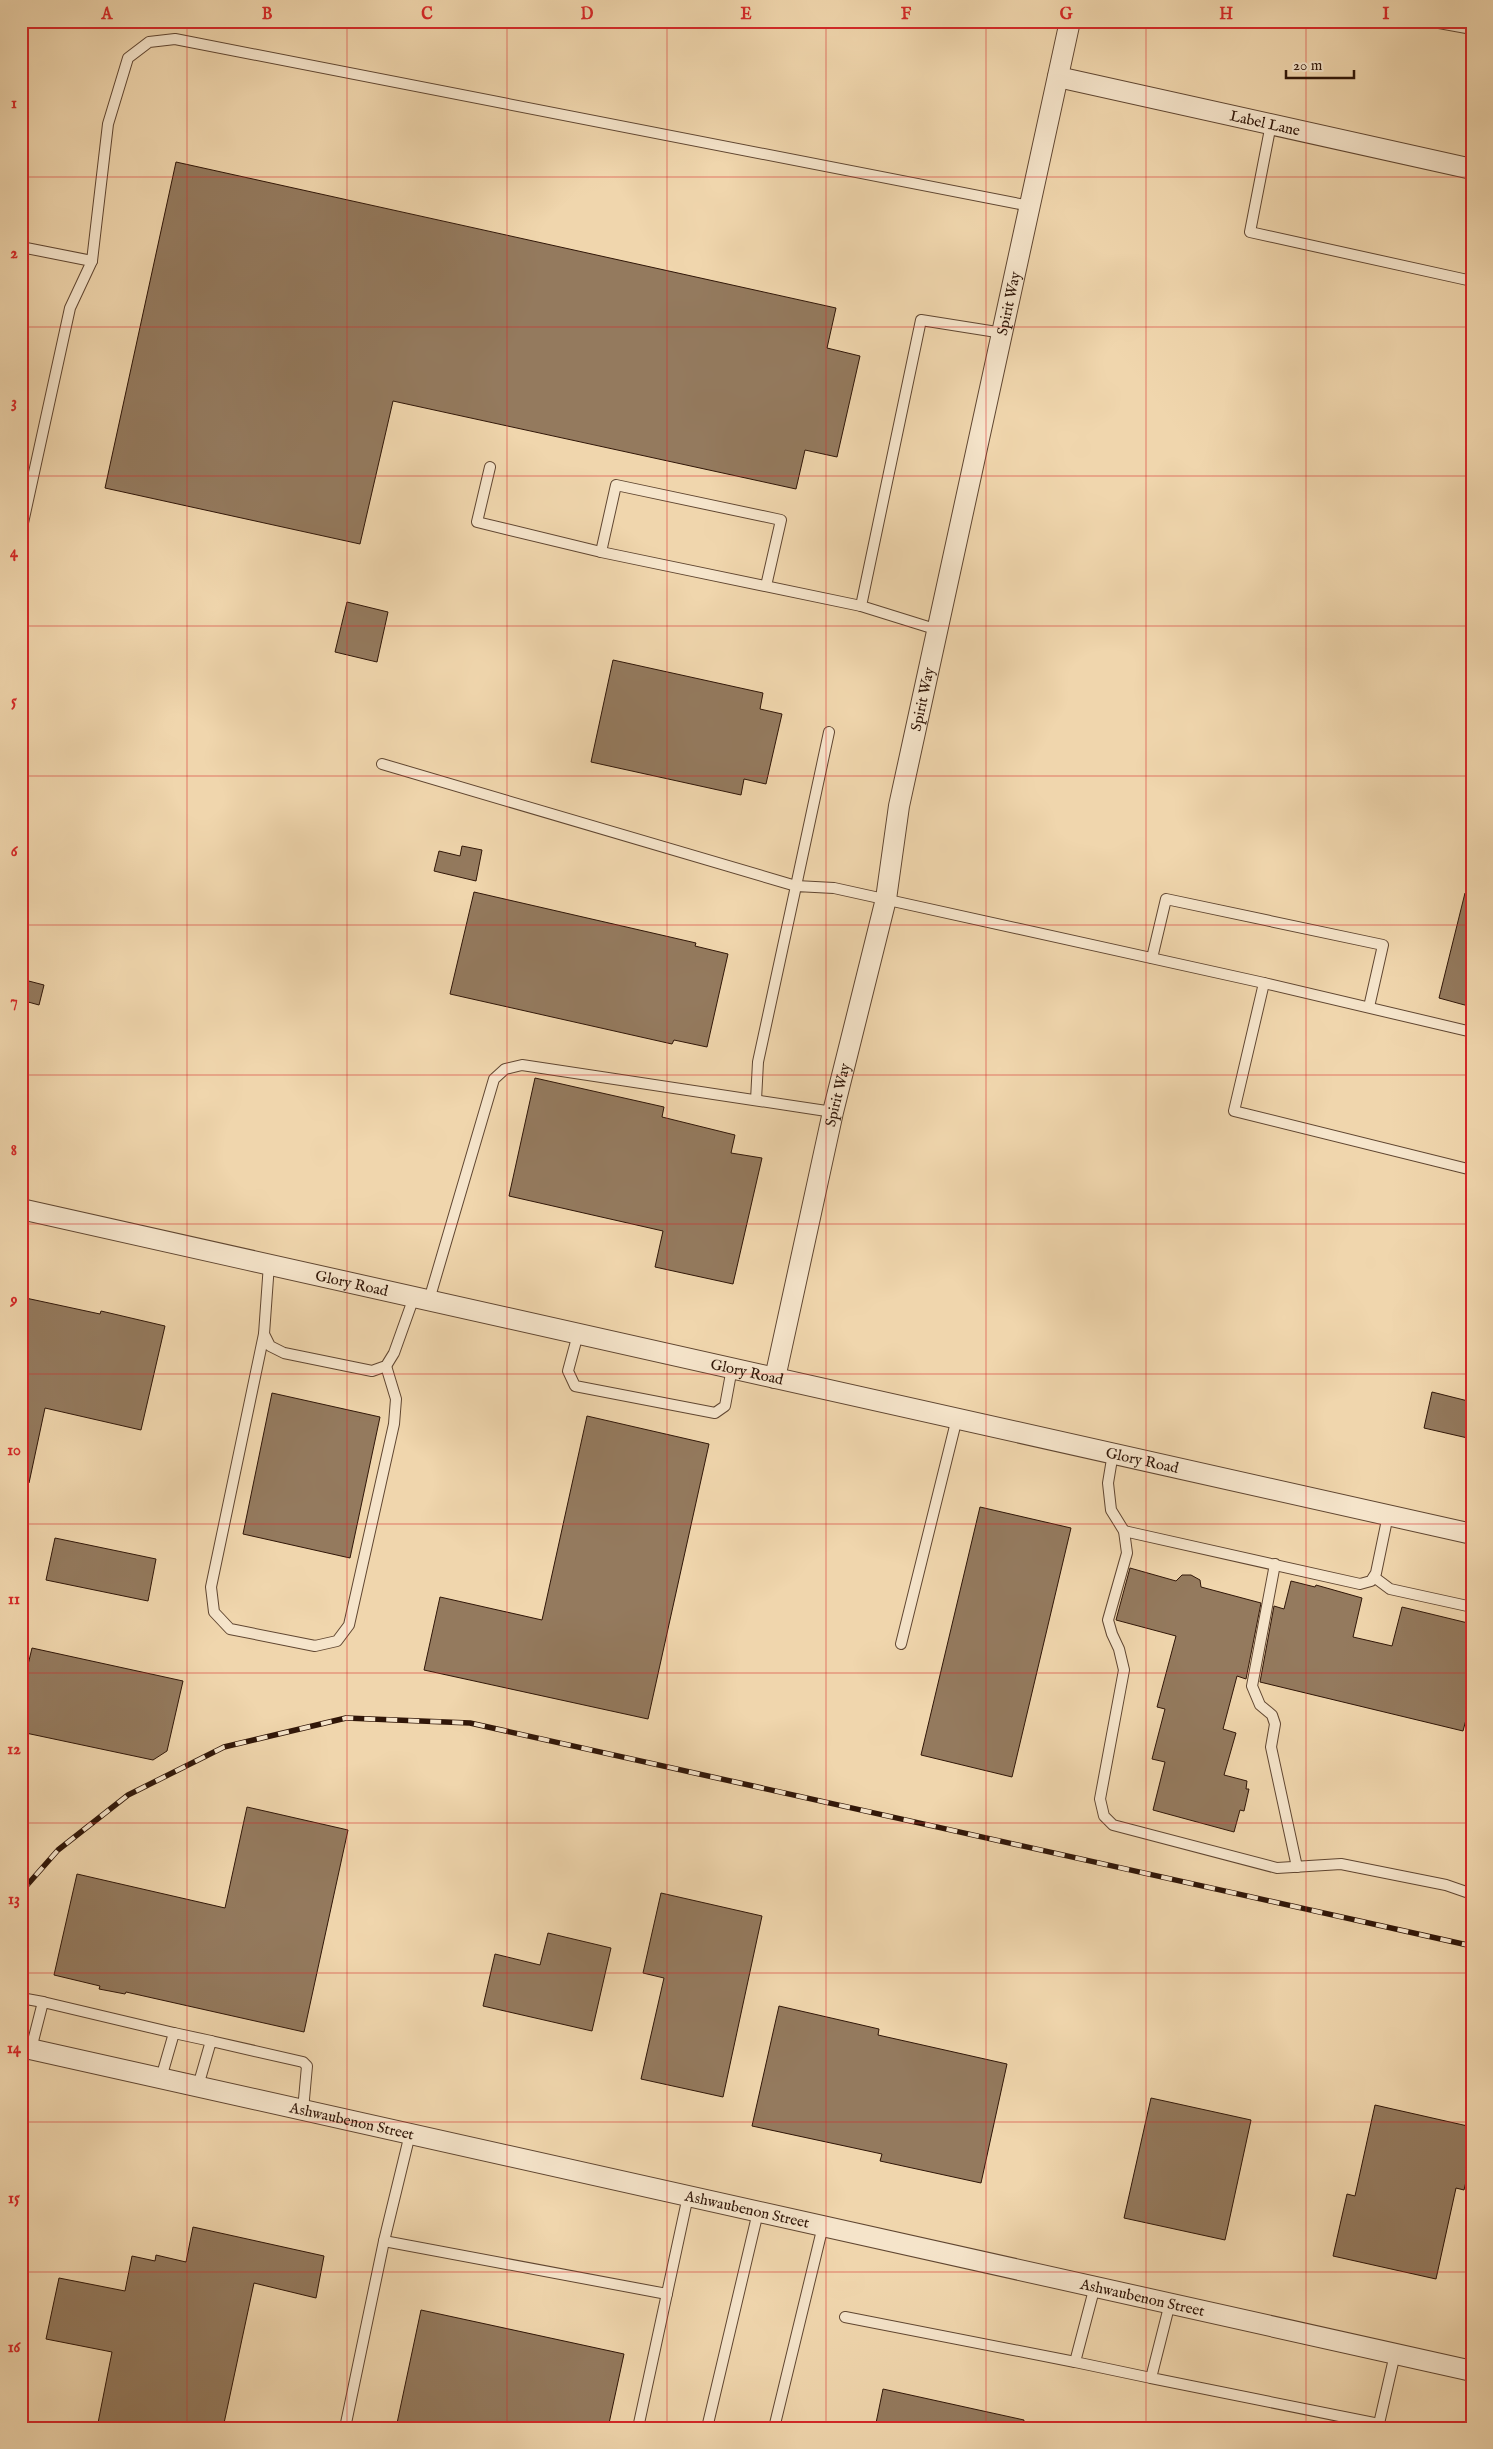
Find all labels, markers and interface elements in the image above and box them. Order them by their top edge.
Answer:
text: A [101,5,114,25]
text: B [262,5,273,25]
text: C [421,5,433,25]
text: D [581,5,594,25]
text: E [740,5,752,25]
text: F [901,5,912,25]
text: G [1060,5,1073,25]
text: H [1219,5,1233,25]
text: I [1383,5,1390,25]
scale bar [1286,48,1353,80]
text: 20 m [1293,56,1323,75]
text: 1 [11,94,17,114]
street label: Label Lane [1228,106,1302,140]
text: 2 [10,244,18,264]
street label: Spirit Way [992,269,1025,337]
text: 3 [11,393,17,413]
text: 4 [10,543,19,563]
street label: Spirit Way [906,665,939,733]
text: 5 [11,692,17,712]
text: 6 [11,842,19,862]
text: 7 [10,992,18,1012]
street label: Spirit Way [821,1060,854,1128]
text: 8 [11,1141,17,1161]
street label: Glory Road [314,1266,391,1301]
text: 9 [10,1291,18,1311]
street label: Glory Road [709,1354,786,1389]
text: 10 [7,1441,21,1461]
street label: Glory Road [1104,1443,1181,1478]
text: 11 [8,1590,20,1610]
text: 12 [7,1740,21,1760]
text: 13 [8,1890,20,1910]
text: 14 [7,2039,22,2059]
street label: Ashwaubenon Street [287,2098,416,2144]
street label: Ashwaubenon Street [682,2186,811,2232]
text: 15 [8,2189,20,2209]
street label: Ashwaubenon Street [1077,2274,1206,2320]
text: 16 [8,2338,22,2358]

